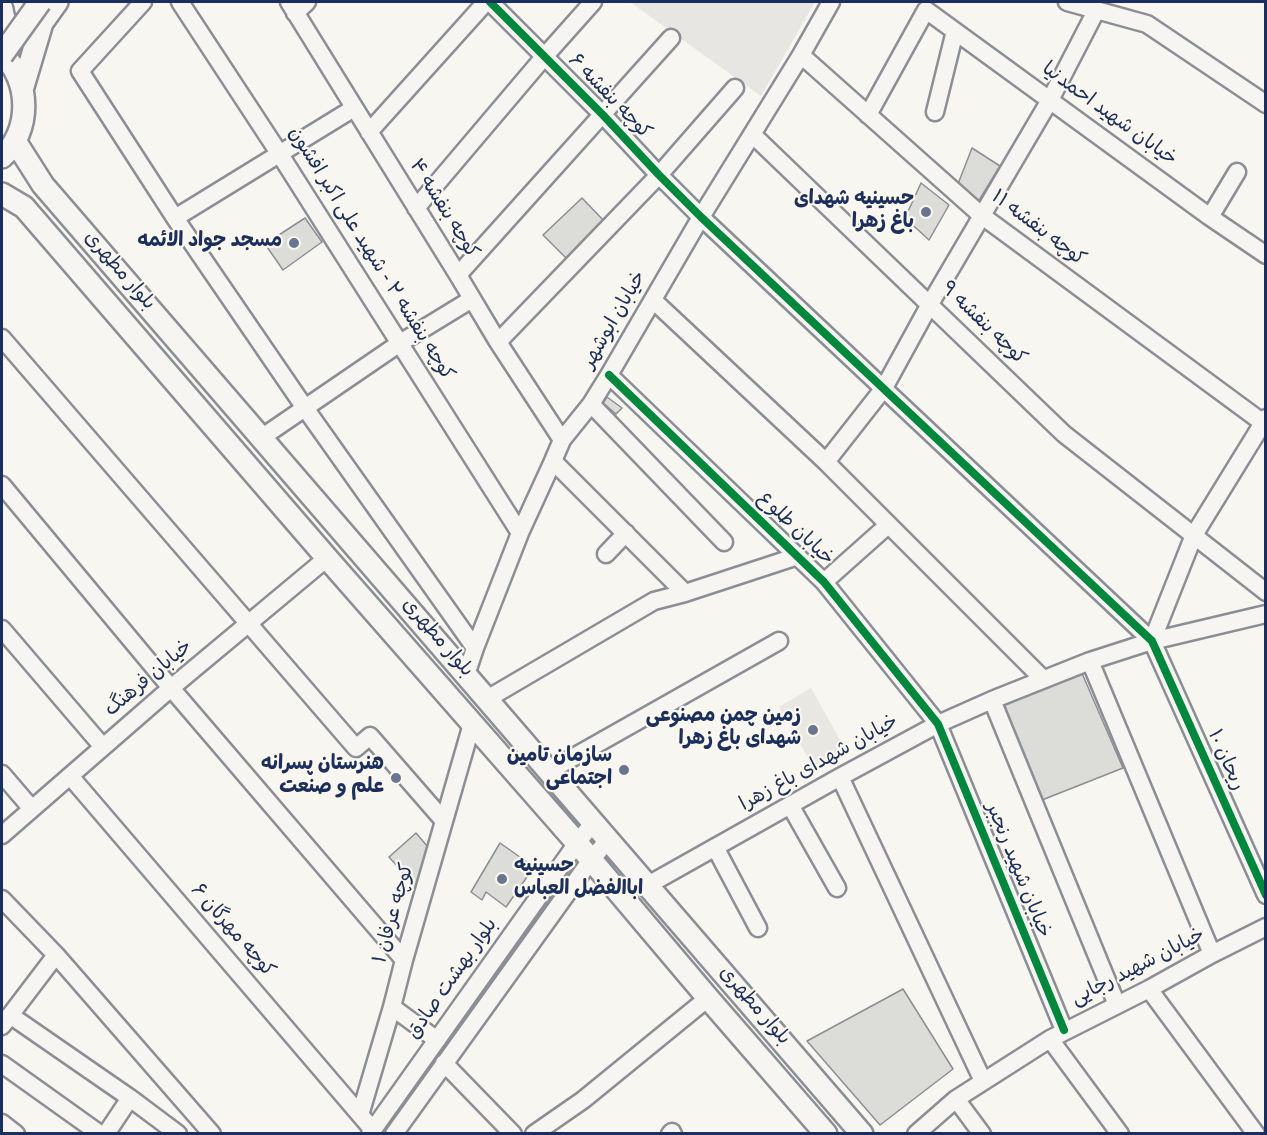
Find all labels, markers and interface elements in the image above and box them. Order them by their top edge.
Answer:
street label: کوچه بنفشه ۶ [561,50,655,146]
street label: خیابان شهید احمدنیا [1036,59,1180,173]
street label: کوچه بنفشه ۲ - شهید علی اکبر افشون [281,124,457,386]
street label: کوچه بنفشه ۴ [402,156,482,264]
street label: کوچه بنفشه ۱۱ [985,187,1089,273]
place label: حسینیه شهدای باغ زهرا [794,189,914,236]
marker: حسینیه شهدای باغ زهرا [919,205,933,219]
street label: بلوار مطهری [77,228,159,316]
place label: مسجد جواد الائمه [137,231,282,255]
marker: مسجد جواد الائمه [287,236,301,250]
street label: خیابان ابوشهر [578,268,654,374]
street label: کوچه بنفشه ۹ [934,278,1030,372]
street label: خیابان طلوع [751,488,837,572]
street label: بلوار مطهری [395,595,477,683]
street label: خیابان فرهنگ [101,636,199,724]
place label: زمین چمن مصنوعی شهدای باغ زهرا [646,706,801,753]
street label: خیابان شهدای باغ‌ زهرا [737,712,903,818]
marker: زمین چمن مصنوعی شهدای باغ زهرا [806,723,820,737]
street label: ریحان ۱۰ [1200,727,1248,795]
place label: سازمان تامین اجتماعی [507,746,612,793]
place label: هنرستان پسرانه علم و صنعت [261,754,384,801]
marker: سازمان تامین اجتماعی [617,763,631,777]
marker: هنرستان پسرانه علم و صنعت [389,771,403,785]
street label: خیابان شهید رنجبر [978,800,1054,942]
place label: حسینیه اباالفضل العباس [514,856,643,903]
street label: کوچه عرفان ۱ [370,861,422,967]
marker: حسینیه اباالفضل العباس [495,872,509,886]
street label: کوچه مهرگان ۶ [184,880,278,984]
street label: بلوار بهشت صادق [403,915,505,1045]
street label: خیابان شهید رجایی [1068,925,1210,1013]
street label: بلوار مطهری [712,963,794,1051]

